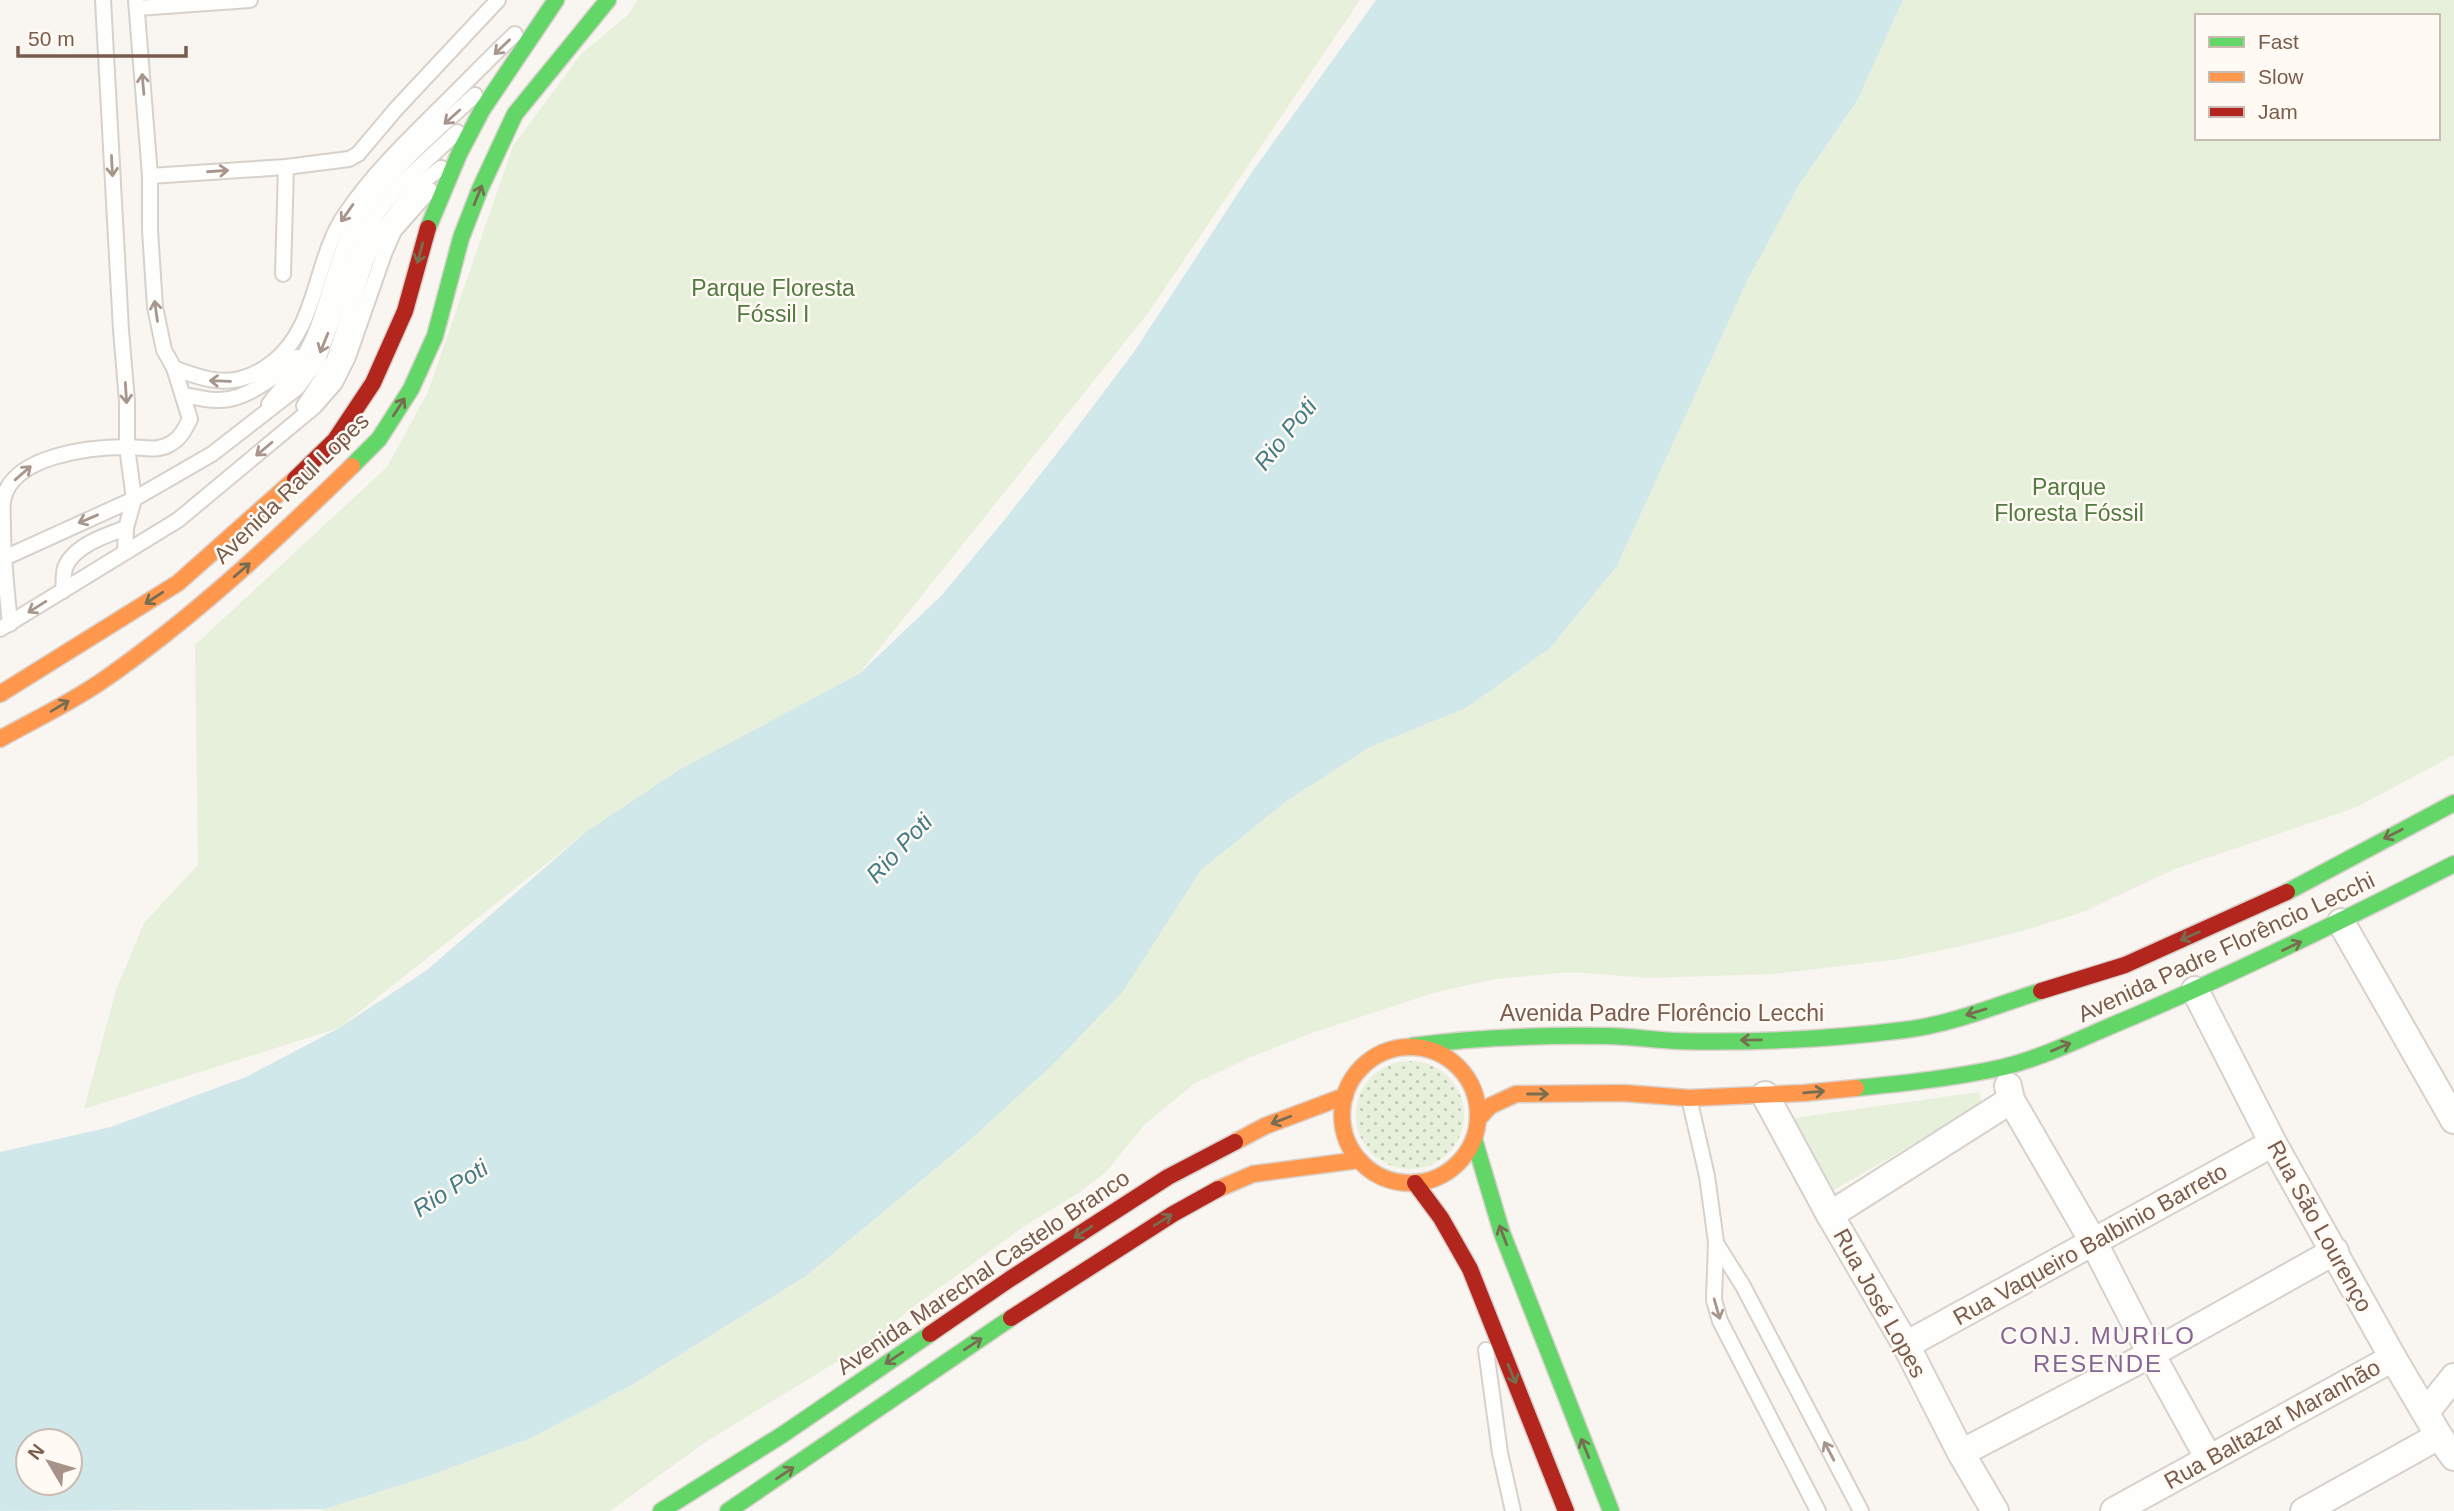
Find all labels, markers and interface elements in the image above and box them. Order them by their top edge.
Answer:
scale bar [18,14,186,58]
legend [2195,14,2440,140]
text: 50 m [28,27,75,50]
text: Fast [2258,30,2299,53]
one-way arrow [494,38,511,55]
text: Slow [2258,65,2304,88]
one-way arrow [136,73,149,96]
text: Jam [2258,100,2298,123]
one-way arrow [443,109,461,125]
one-way arrow [106,154,119,177]
one-way arrow [206,165,229,178]
one-way arrow [472,185,485,207]
one-way arrow [340,203,354,222]
one-way arrow [413,242,426,264]
park label: Parque Floresta Fóssil I [691,275,855,327]
one-way arrow [149,300,162,323]
one-way arrow [317,332,330,354]
one-way arrow [208,374,231,388]
one-way arrow [120,381,133,404]
water label: Rio Poti [1248,392,1322,475]
one-way arrow [393,398,407,418]
street label: Avenida Raul Lopes [208,407,374,569]
one-way arrow [255,441,273,457]
one-way arrow [14,466,32,482]
park label: Parque Floresta Fóssil [1994,474,2144,526]
one-way arrow [77,513,99,526]
one-way arrow [232,562,250,578]
one-way arrow [145,591,164,606]
one-way arrow [28,600,48,614]
one-way arrow [49,699,69,713]
water label: Rio Poti [860,808,938,888]
one-way arrow [2383,827,2404,841]
street label: Avenida Padre Florêncio Lecchi [2074,867,2378,1027]
one-way arrow [2180,930,2202,943]
one-way arrow [2281,938,2302,952]
street label: Avenida Padre Florêncio Lecchi [1500,1000,1824,1026]
one-way arrow [1966,1007,1988,1020]
one-way arrow [1740,1033,1763,1047]
one-way arrow [2050,1040,2071,1053]
one-way arrow [1803,1085,1825,1098]
one-way arrow [1526,1087,1549,1101]
one-way arrow [1270,1115,1292,1128]
street label: Rua São Lourenço [2262,1136,2378,1316]
water label: Rio Poti [407,1153,493,1222]
street label: Rua Vaqueiro Balbinio Barreto [1949,1158,2231,1330]
street label: Avenida Marechal Castelo Branco [832,1164,1134,1380]
one-way arrow [1153,1213,1173,1227]
one-way arrow [1074,1224,1093,1239]
street label: Rua José Lopes [1828,1224,1932,1382]
one-way arrow [1496,1225,1509,1247]
one-way arrow [1711,1297,1724,1320]
district label: CONJ. MURILO RESENDE [2000,1322,2196,1377]
one-way arrow [963,1337,982,1351]
one-way arrow [885,1351,904,1365]
street label: Rua Baltazar Maranhão [2159,1354,2385,1494]
one-way arrow [1506,1363,1519,1384]
north arrow [14,1427,84,1497]
one-way arrow [1578,1437,1591,1459]
text: N [23,1440,48,1464]
one-way arrow [1822,1441,1836,1461]
one-way arrow [775,1465,794,1480]

